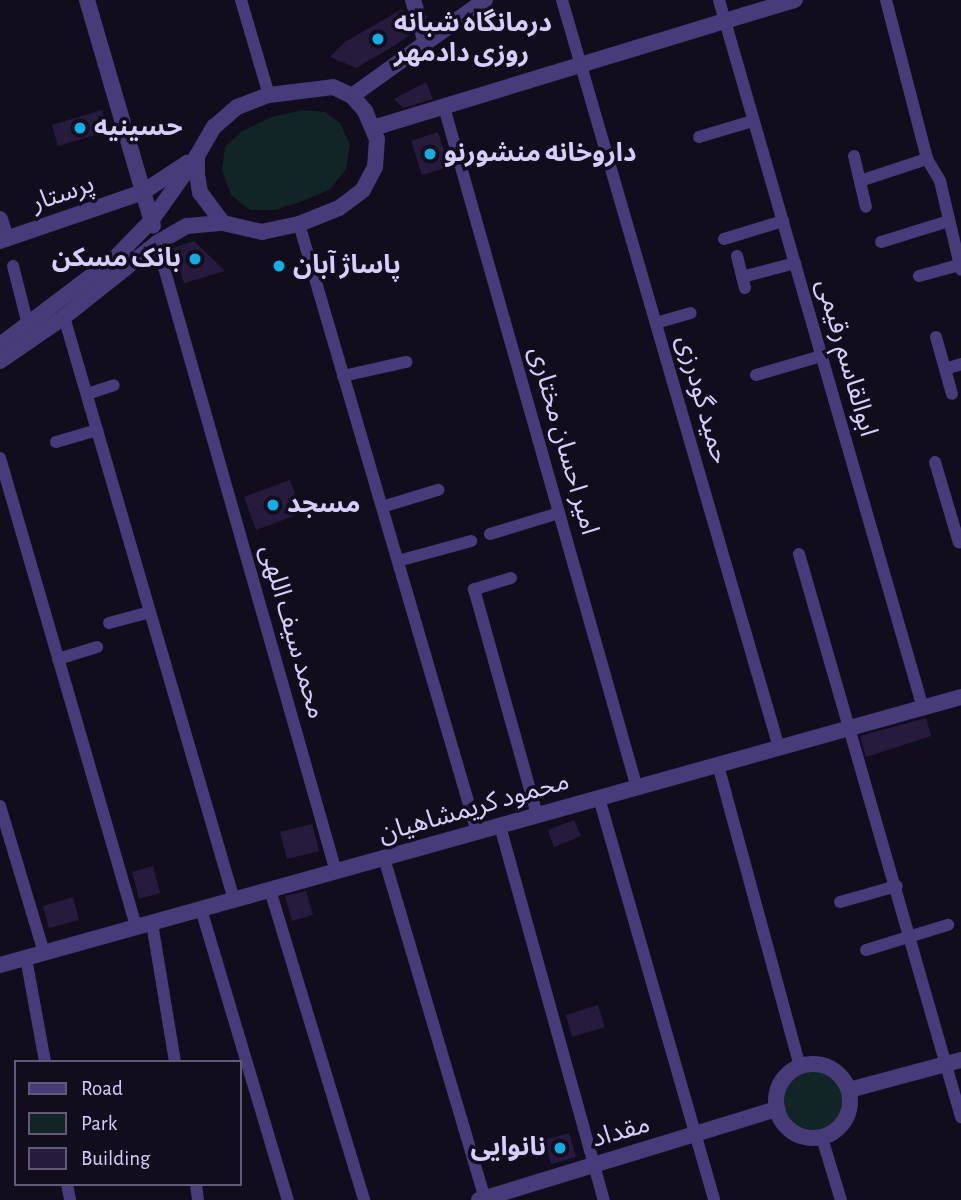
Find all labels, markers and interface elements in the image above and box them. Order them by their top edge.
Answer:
place label: درمانگاه شبانه روزی دادمهر [394,8,552,70]
marker: درمانگاه شبانه روزی دادمهر [368,29,388,49]
place label: حسینیه [94,112,183,144]
marker: حسینیه [72,120,88,136]
place label: داروخانه منشورنو [444,138,636,170]
marker: داروخانه منشورنو [422,146,438,162]
street label: پرستار [27,169,99,219]
place label: بانک مسکن [52,243,181,275]
place label: پاساژ آبان [293,250,401,282]
marker: بانک مسکن [187,251,203,267]
marker: پاساژ آبان [271,258,287,274]
street label: ابوالقاسم رقیمی [809,276,883,440]
street label: حمید گودرزی [669,332,735,468]
street label: امیر احسان مختاری [521,343,605,539]
place label: مسجد [287,489,360,521]
marker: مسجد [265,497,281,513]
street label: محمد سیف اللهی [252,541,332,723]
street label: محمود کریمشاهیان [375,766,573,850]
legend [14,1060,242,1186]
text: Road [81,1078,123,1099]
street label: مقداد [588,1109,654,1155]
text: Park [81,1113,117,1134]
place label: نانوایی [470,1132,546,1164]
marker: نانوایی [552,1140,568,1156]
text: Building [81,1148,150,1169]

